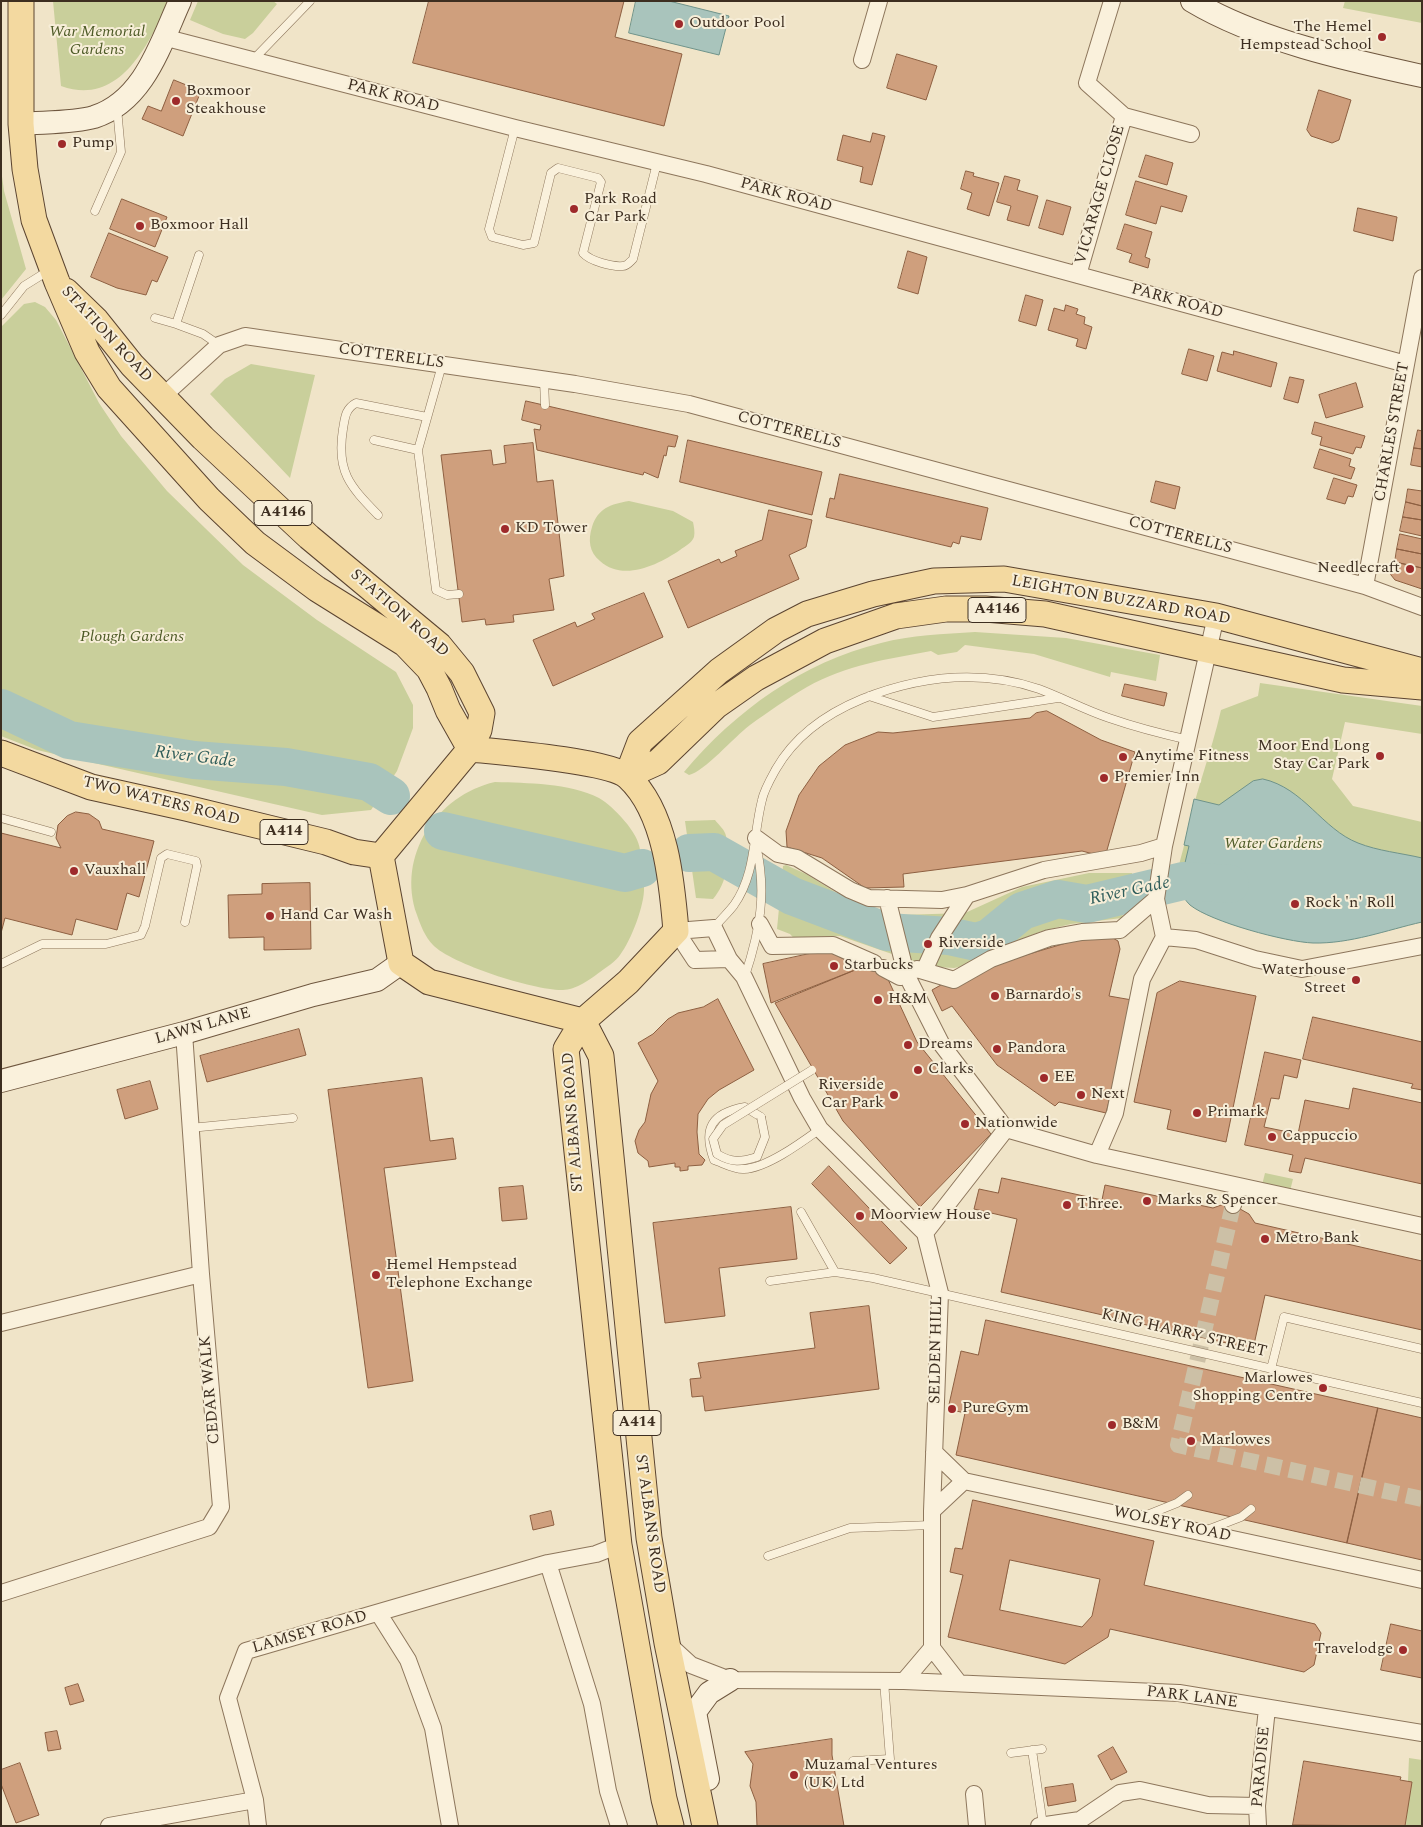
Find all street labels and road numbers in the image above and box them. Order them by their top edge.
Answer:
street label: PARK ROAD [345,76,441,118]
street label: VICARAGE CLOSE [1072,123,1130,267]
street label: PARK ROAD [738,175,834,217]
street label: PARK ROAD [1129,281,1225,323]
street label: STATION ROAD [57,283,155,387]
street label: COTTERELLS [337,340,445,374]
street label: CHARLES STREET [1371,361,1415,503]
street label: COTTERELLS [735,408,843,454]
road number: A4146 [254,500,312,526]
street label: COTTERELLS [1126,513,1234,559]
street label: STATION ROAD [346,566,452,662]
street label: LEIGHTON BUZZARD ROAD [1010,572,1232,630]
road number: A4146 [968,598,1026,622]
street label: TWO WATERS ROAD [80,773,242,831]
road number: A414 [260,820,308,844]
street label: LAWN LANE [153,1004,253,1050]
street label: ST ALBANS ROAD [560,1051,588,1193]
street label: SELDEN HILL [926,1296,948,1404]
street label: KING HARRY STREET [1099,1306,1269,1362]
street label: CEDAR WALK [197,1335,225,1445]
road number: A414 [613,1410,661,1436]
street label: ST ALBANS ROAD [630,1453,668,1595]
street label: WOLSEY ROAD [1111,1503,1233,1547]
street label: LAMSEY ROAD [250,1607,370,1659]
street label: PARK LANE [1145,1683,1239,1713]
street label: PARADISE [1249,1726,1275,1808]

